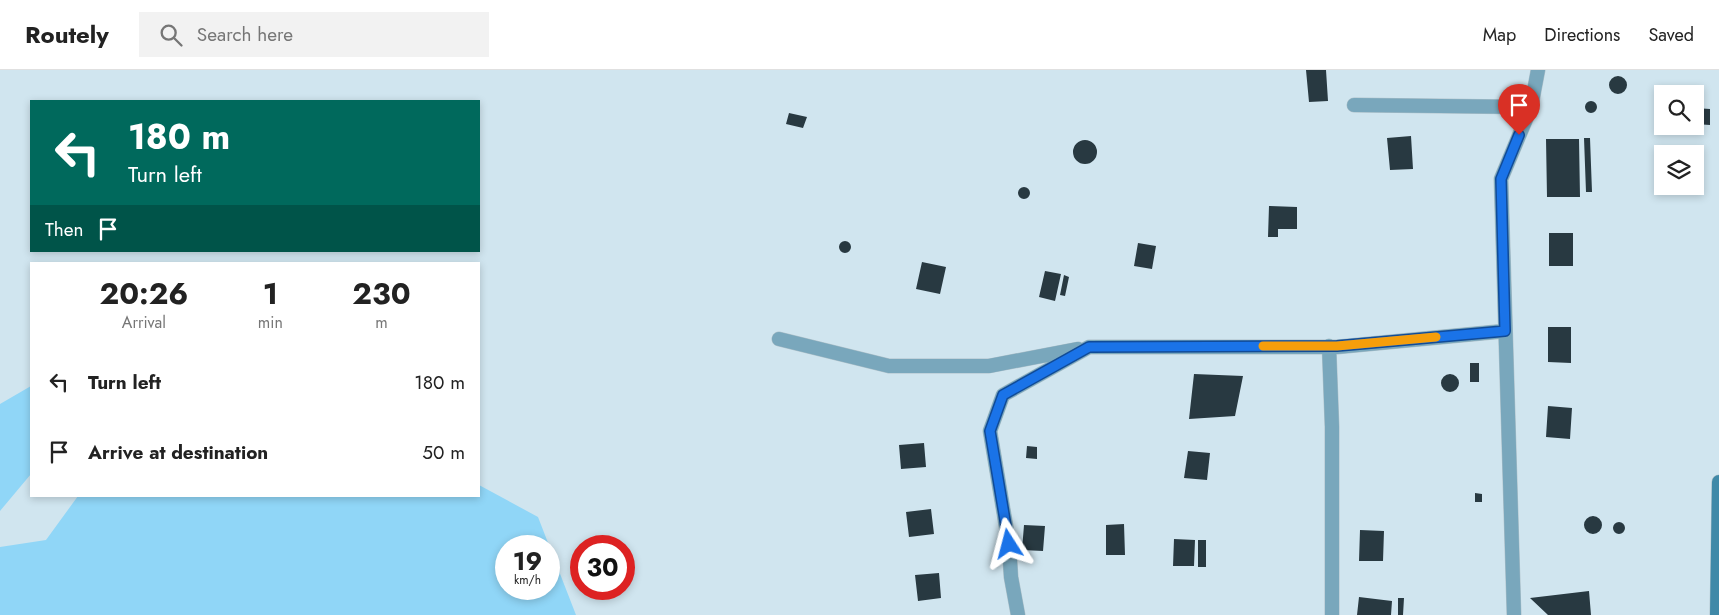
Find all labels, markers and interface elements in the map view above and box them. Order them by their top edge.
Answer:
search box [139,12,489,57]
text: Routely [25,17,109,52]
icon: search [157,21,185,49]
text: Search here [197,21,293,48]
text: Map [1483,22,1516,48]
text: Directions [1544,22,1620,48]
text: Saved [1648,22,1694,48]
pin [1498,84,1540,135]
map controls [1654,85,1704,195]
button: search [1654,85,1704,135]
icon: arrive [1505,91,1533,119]
text: 180 m [128,112,230,162]
icon: left [45,120,110,185]
button: layers [1654,145,1704,195]
text: Turn left [128,158,202,190]
icon: arrive [94,215,122,243]
text: Then [45,216,84,243]
text: 20:26 [99,272,188,315]
text: 1 [263,272,278,315]
text: 230 [352,272,411,315]
text: Arrival [122,311,166,334]
text: min [258,311,283,334]
text: m [375,311,388,334]
icon: left [45,368,73,396]
text: Turn left [88,369,161,396]
text: 180 m [414,369,465,396]
icon: arrive [45,438,73,466]
text: Arrive at destination [88,439,268,466]
text: 50 m [422,439,465,466]
position arrow [982,517,1034,569]
speed limit sign: 30 [570,535,635,600]
text: 19 [513,543,542,579]
text: km/h [514,571,541,589]

